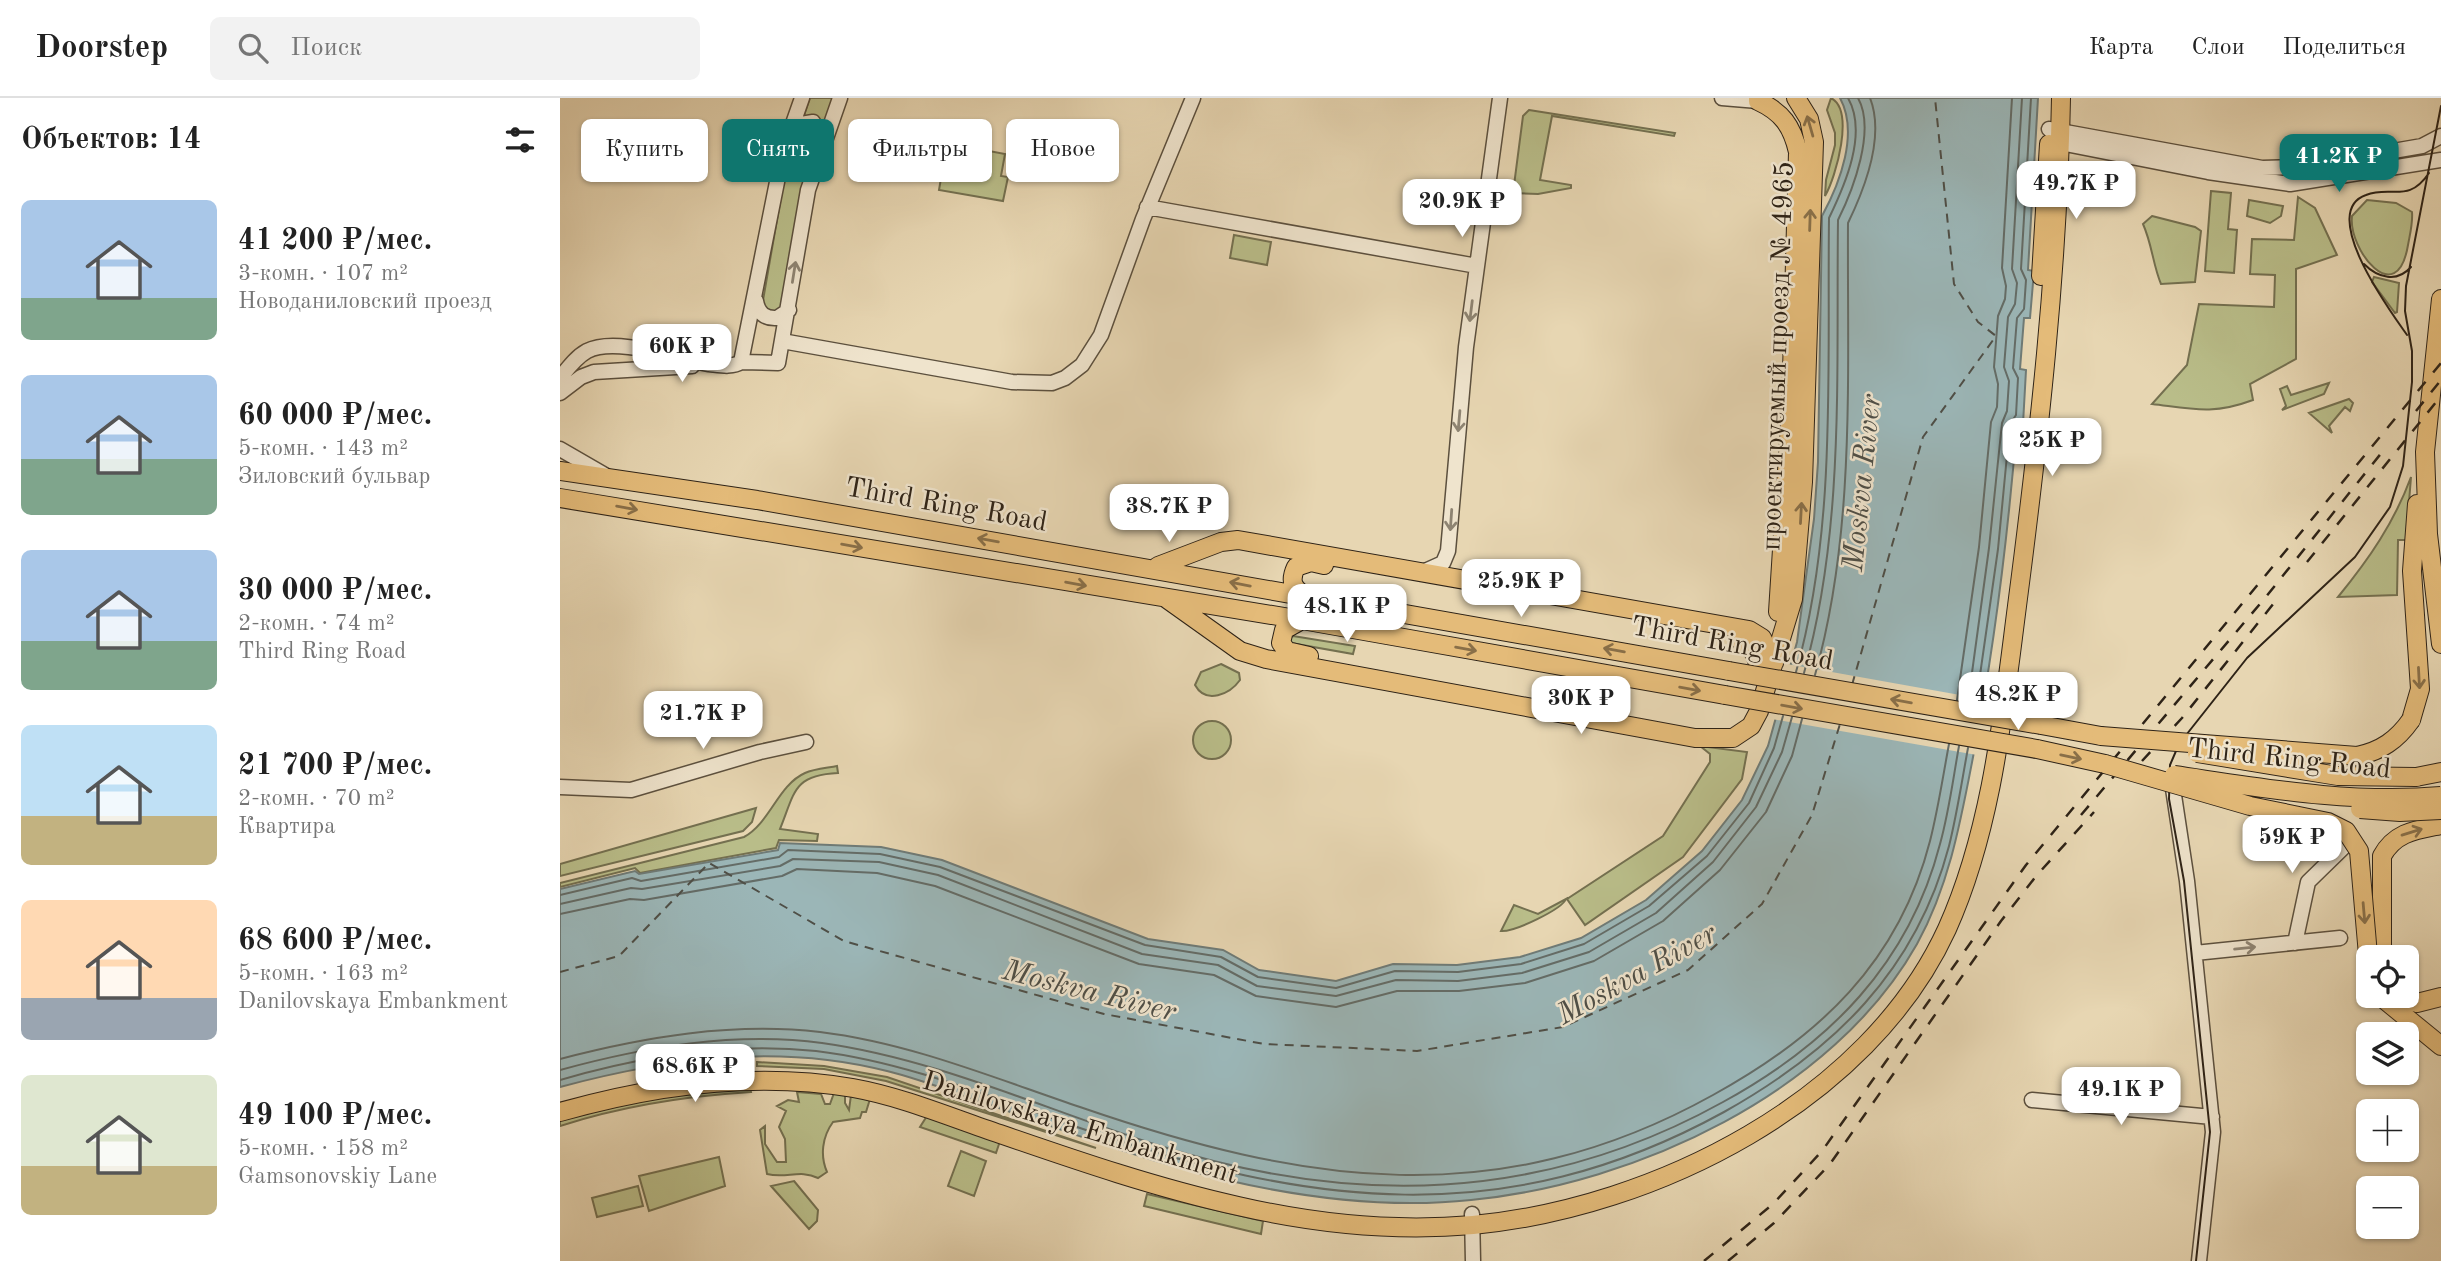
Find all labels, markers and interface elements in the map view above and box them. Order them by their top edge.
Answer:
search box [210,17,700,80]
icon: search [234,29,272,67]
text: Doorstep [35,32,168,65]
text: Поиск [290,35,362,61]
text: Карта [2089,36,2154,60]
text: Слои [2192,36,2245,60]
text: Поделиться [2283,36,2406,60]
one-way arrow [1803,116,1816,138]
chip: Купить [581,119,708,182]
chip: Снять [722,119,834,182]
chip: Фильтры [848,119,992,182]
chip: Новое [1006,119,1119,182]
icon: filters [501,121,539,159]
text: Объектов: 14 [21,125,201,155]
pin: 41.2K ₽ [2274,134,2404,194]
text: 41.2K ₽ [2296,145,2382,168]
street label: проектируемый проезд № 4965 [1758,161,1800,551]
pin: 49.7K ₽ [2011,162,2141,221]
text: 49.7K ₽ [2033,172,2119,195]
pin: 20.9K ₽ [1397,180,1527,239]
text: 20.9K ₽ [1419,190,1505,213]
one-way arrow [1804,209,1817,232]
text: 41 200 ₽/мес. [238,226,432,256]
icon: home [77,228,161,312]
one-way arrow [788,261,801,284]
text: 3-комн. · 107 m² [238,262,408,285]
text: Новоданиловский проезд [238,290,492,313]
one-way arrow [1464,299,1477,322]
pin: 60K ₽ [633,324,731,384]
text: 60K ₽ [649,335,715,358]
water label: Moskva River [1839,392,1887,574]
text: 60 000 ₽/мес. [238,401,432,431]
icon: home [77,403,161,487]
one-way arrow [1452,409,1465,431]
pin: 25K ₽ [2003,418,2101,478]
text: 25K ₽ [2019,429,2085,452]
text: 5-комн. · 143 m² [238,437,408,460]
text: Зиловский бульвар [238,465,430,488]
street label: Third Ring Road [843,474,1049,538]
pin: 38.7K ₽ [1104,484,1234,544]
text: 38.7K ₽ [1126,495,1212,518]
one-way arrow [615,502,638,515]
one-way arrow [1794,502,1807,525]
one-way arrow [1444,508,1457,531]
one-way arrow [977,533,1000,546]
one-way arrow [840,540,863,553]
pin: 25.9K ₽ [1456,560,1586,619]
text: 25.9K ₽ [1478,570,1564,593]
text: 30 000 ₽/мес. [238,576,432,606]
one-way arrow [1229,577,1252,590]
icon: home [77,578,161,662]
one-way arrow [1064,578,1087,591]
pin: 48.1K ₽ [1282,584,1412,644]
text: 48.1K ₽ [1304,595,1390,618]
text: 2-комн. · 74 m² [238,612,395,635]
street label: Third Ring Road [1629,613,1835,677]
text: Third Ring Road [238,640,406,663]
one-way arrow [1454,643,1476,656]
one-way arrow [1603,643,1626,656]
one-way arrow [2412,666,2425,689]
pin: 48.2K ₽ [1953,672,2083,732]
pin: 30K ₽ [1532,676,1630,736]
one-way arrow [1678,682,1700,696]
text: 48.2K ₽ [1975,683,2061,706]
text: 30K ₽ [1548,687,1614,710]
pin: 21.7K ₽ [638,692,768,751]
one-way arrow [1891,694,1913,707]
one-way arrow [1780,700,1803,714]
text: 21.7K ₽ [660,702,746,725]
street label: Third Ring Road [2186,735,2392,785]
one-way arrow [2059,750,2082,764]
text: 21 700 ₽/мес. [238,751,432,781]
icon: home [77,753,161,837]
text: 2-комн. · 70 m² [238,787,395,810]
text: Квартира [238,815,336,838]
pin: 59K ₽ [2243,816,2341,875]
one-way arrow [2401,825,2423,838]
text: 59K ₽ [2259,826,2325,849]
one-way arrow [2358,901,2371,924]
water label: Moskva River [1551,918,1723,1032]
text: 68 600 ₽/мес. [238,926,432,956]
icon: home [77,928,161,1012]
one-way arrow [2233,942,2256,955]
map controls [2356,945,2419,1239]
button: locate [2356,945,2419,1008]
water label: Moskva River [998,956,1180,1028]
text: 5-комн. · 163 m² [238,962,408,985]
text: Danilovskaya Embankment [238,990,508,1013]
button: layers [2356,1022,2419,1085]
pin: 68.6K ₽ [630,1044,760,1104]
text: 68.6K ₽ [652,1055,738,1078]
street label: Danilovskaya Embankment [919,1068,1241,1190]
pin: 49.1K ₽ [2056,1068,2186,1127]
text: 49.1K ₽ [2078,1078,2164,1101]
button: + [2356,1099,2419,1162]
text: 49 100 ₽/мес. [238,1101,432,1131]
icon: home [77,1103,161,1187]
text: 5-комн. · 158 m² [238,1137,408,1160]
text: Gamsonovskiy Lane [238,1165,437,1188]
button: − [2356,1176,2419,1239]

